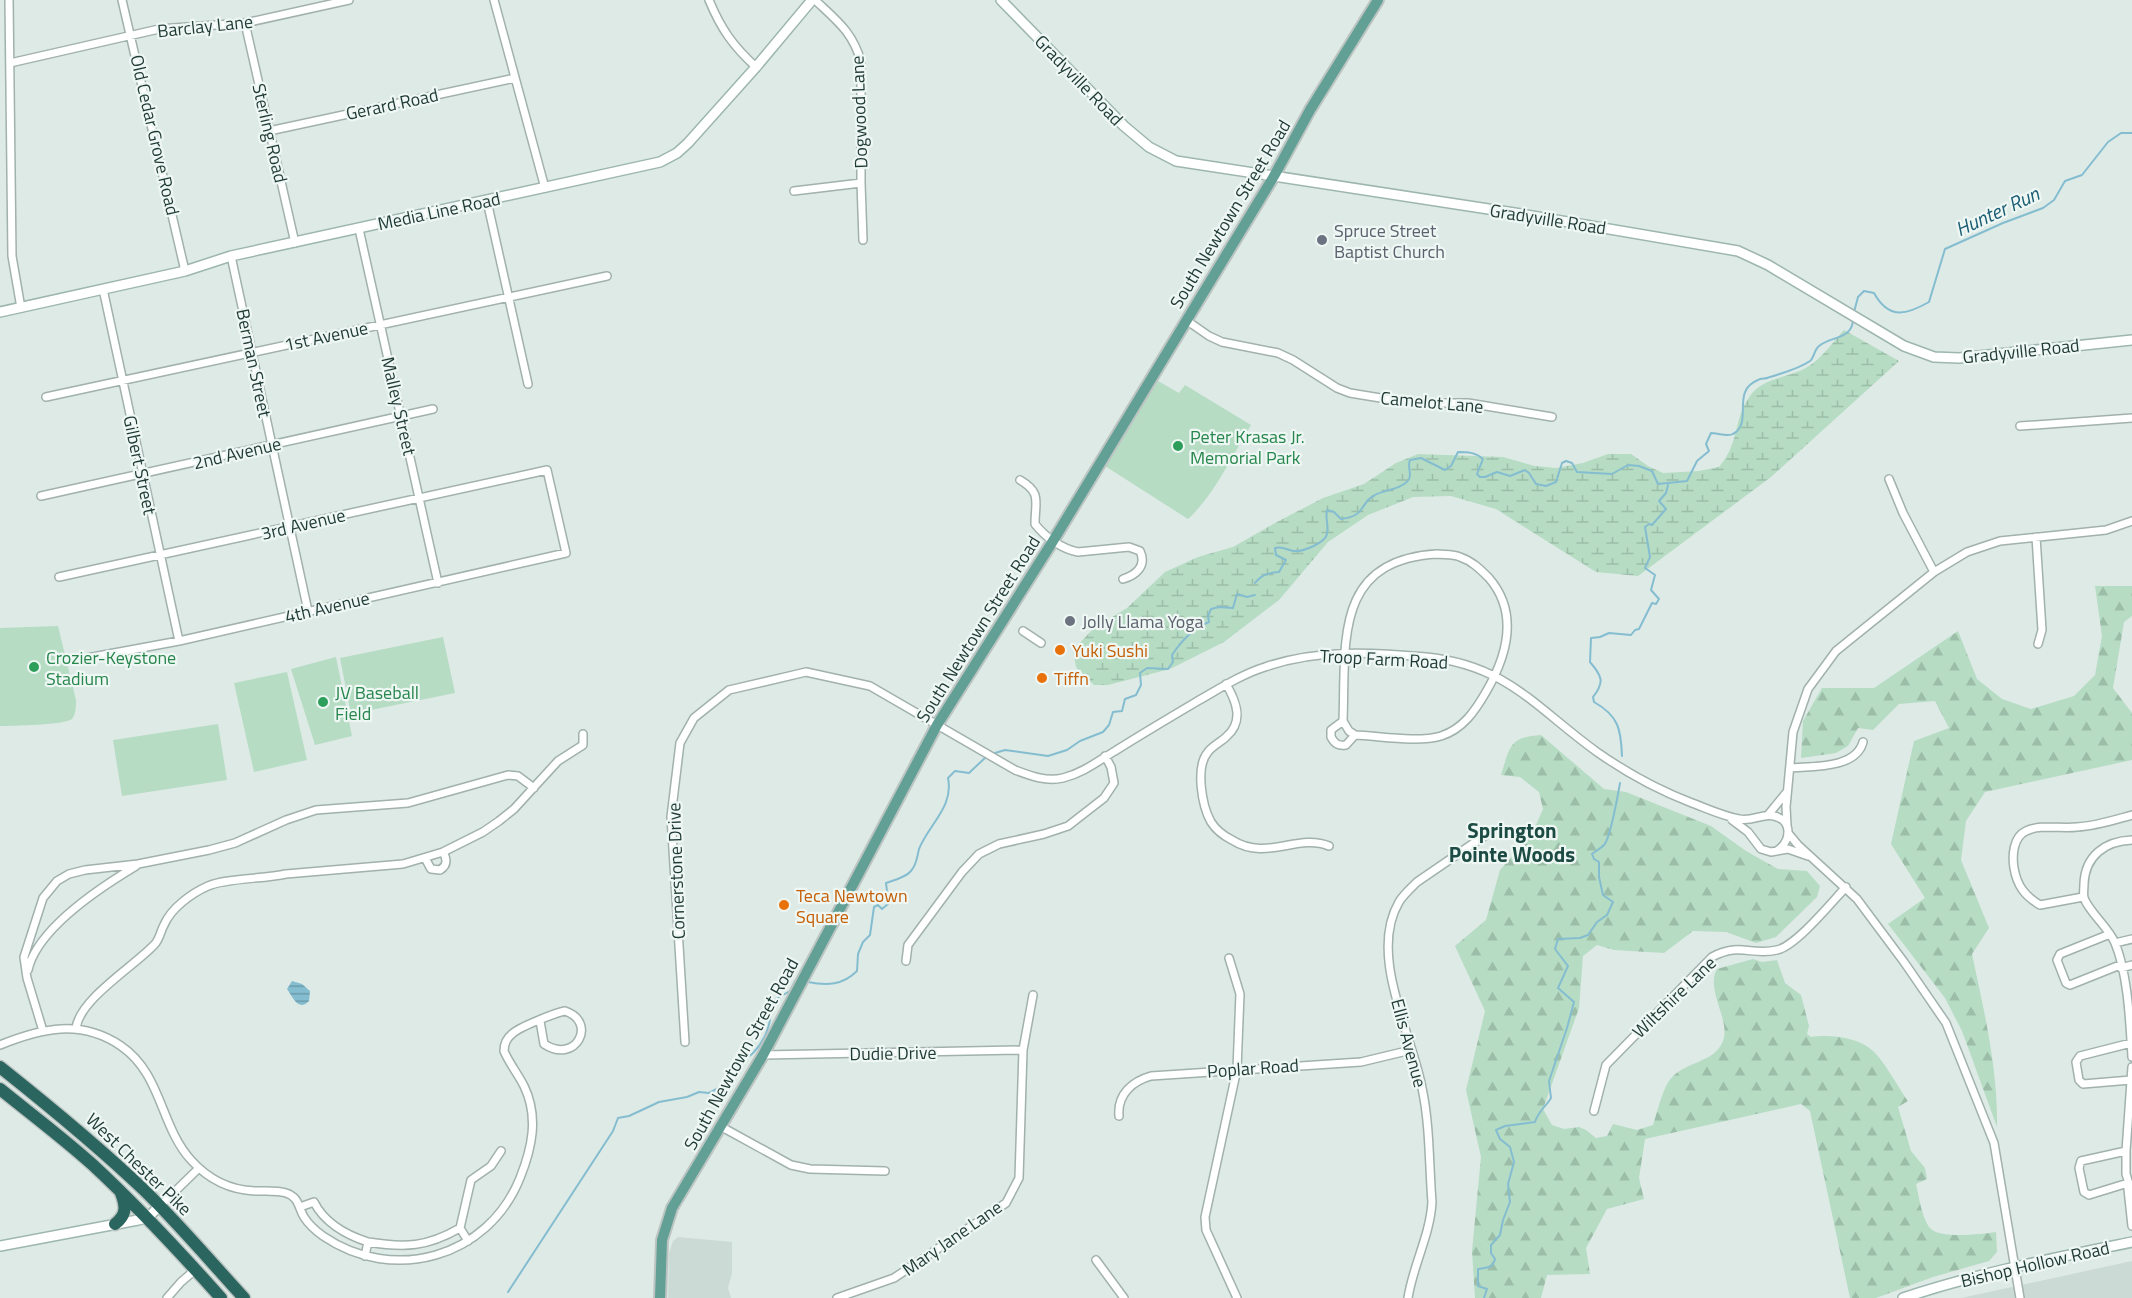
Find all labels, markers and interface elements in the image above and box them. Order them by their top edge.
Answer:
street label: Barclay Lane [156,8,254,44]
street label: Gradyville Road [1028,28,1130,132]
street label: Old Cedar Grove Road [123,52,187,218]
street label: Dogwood Lane [844,55,874,169]
street label: Sterling Road [245,81,295,185]
street label: Gerard Road [343,81,441,127]
street label: South Newtown Street Road [1163,114,1297,314]
water label: Hunter Run [1950,178,2045,244]
street label: Media Line Road [375,185,503,237]
street label: Gradyville Road [1488,196,1608,242]
place label: Spruce Street Baptist Church [1334,217,1445,265]
marker: Spruce Street Baptist Church [1315,233,1329,247]
street label: Berman Street [229,306,279,421]
street label: 1st Avenue [282,314,370,358]
street label: Gradyville Road [1961,331,2081,371]
street label: Malley Street [375,354,424,459]
street label: Camelot Lane [1379,384,1485,420]
street label: Gilbert Street [116,413,164,518]
place label: Peter Krasas Jr. Memorial Park [1190,423,1305,471]
street label: 2nd Avenue [190,430,284,476]
marker: Peter Krasas Jr. Memorial Park [1171,439,1185,453]
street label: 3rd Avenue [258,501,348,547]
street label: South Newtown Street Road [909,530,1047,728]
street label: 4th Avenue [282,584,372,630]
place label: Jolly Llama Yoga [1082,608,1204,635]
marker: Jolly Llama Yoga [1063,614,1077,628]
place label: Yuki Sushi [1072,637,1148,664]
street label: Troop Farm Road [1319,642,1449,676]
marker: Yuki Sushi [1053,643,1067,657]
place label: Crozier-Keystone Stadium [46,644,176,692]
marker: Crozier-Keystone Stadium [27,660,41,674]
place label: Tiffn [1054,665,1089,692]
marker: Tiffn [1035,671,1049,685]
place label: JV Baseball Field [335,679,419,727]
marker: JV Baseball Field [316,695,330,709]
street label: Cornerstone Drive [660,802,692,940]
district label: Springton Pointe Woods [1449,814,1575,870]
place label: Teca Newtown Square [796,882,908,930]
marker: Teca Newtown Square [777,898,791,912]
street label: Wiltshire Lane [1626,950,1722,1044]
street label: South Newtown Street Road [677,953,805,1155]
street label: Ellis Avenue [1384,996,1434,1090]
street label: Dudie Drive [849,1039,937,1067]
street label: Poplar Road [1206,1051,1300,1085]
street label: West Chester Pike [80,1106,198,1222]
street label: Mary Jane Lane [897,1194,1007,1282]
street label: Bishop Hollow Road [1958,1234,2112,1294]

